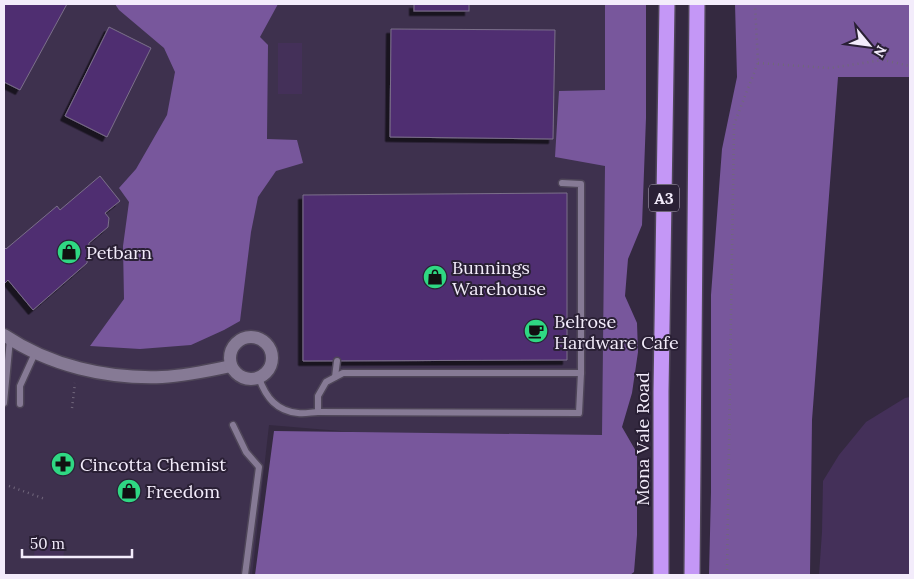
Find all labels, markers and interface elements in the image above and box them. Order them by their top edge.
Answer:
north arrow [844,20,894,70]
text: N [870,42,891,61]
road number: A3 [649,184,679,212]
shop icon: Petbarn [56,239,82,265]
place label: Petbarn [86,241,152,264]
place label: Bunnings Warehouse [452,256,546,300]
shop icon: Bunnings Warehouse [422,264,448,290]
place label: Belrose Hardware Cafe [554,310,679,354]
cafe icon: Belrose Hardware Cafe [523,318,549,344]
street label: Mona Vale Road [631,372,654,506]
pharmacy icon: Cincotta Chemist [50,451,76,477]
place label: Cincotta Chemist [80,453,226,476]
shop icon: Freedom [116,478,142,504]
place label: Freedom [146,480,220,503]
scale bar [22,526,132,558]
text: 50 m [30,534,65,553]

